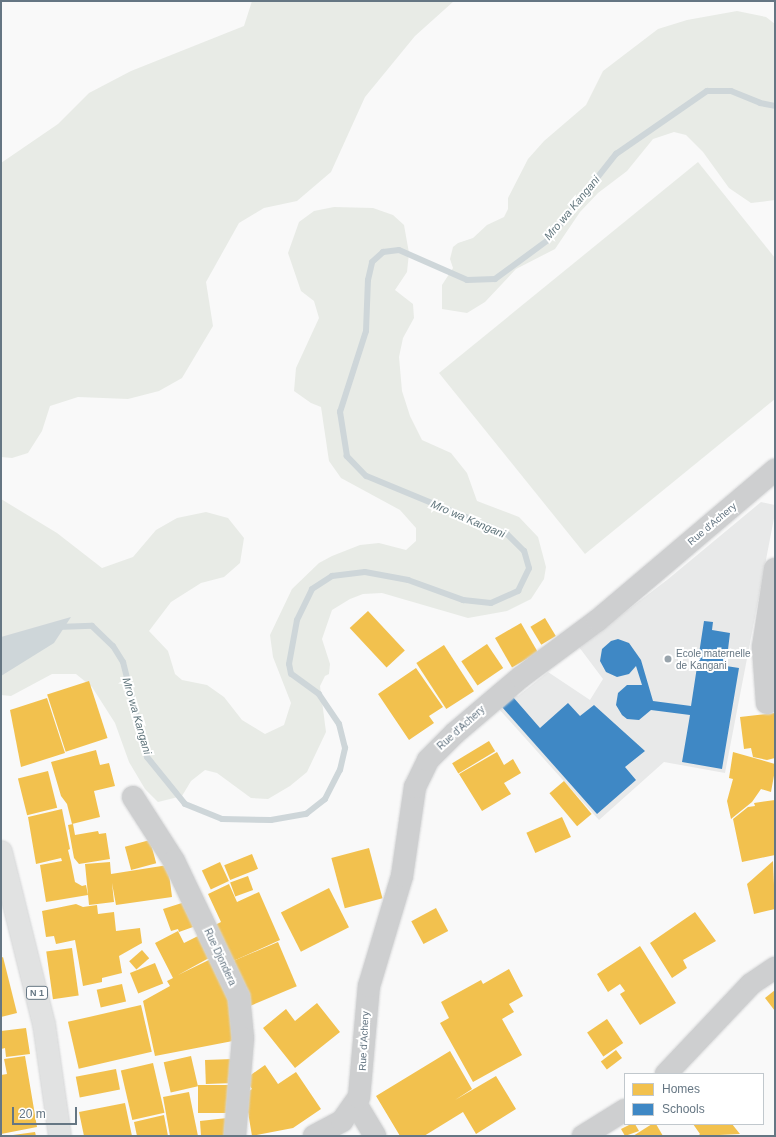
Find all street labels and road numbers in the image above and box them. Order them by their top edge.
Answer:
street label: Rue d'Achery [685,500,739,548]
street label: Rue d'Achery [435,704,487,752]
street label: Rue Djondera [202,927,238,987]
road number: N 1 [25,986,49,1000]
street label: Rue d'Achery [356,1011,372,1071]

